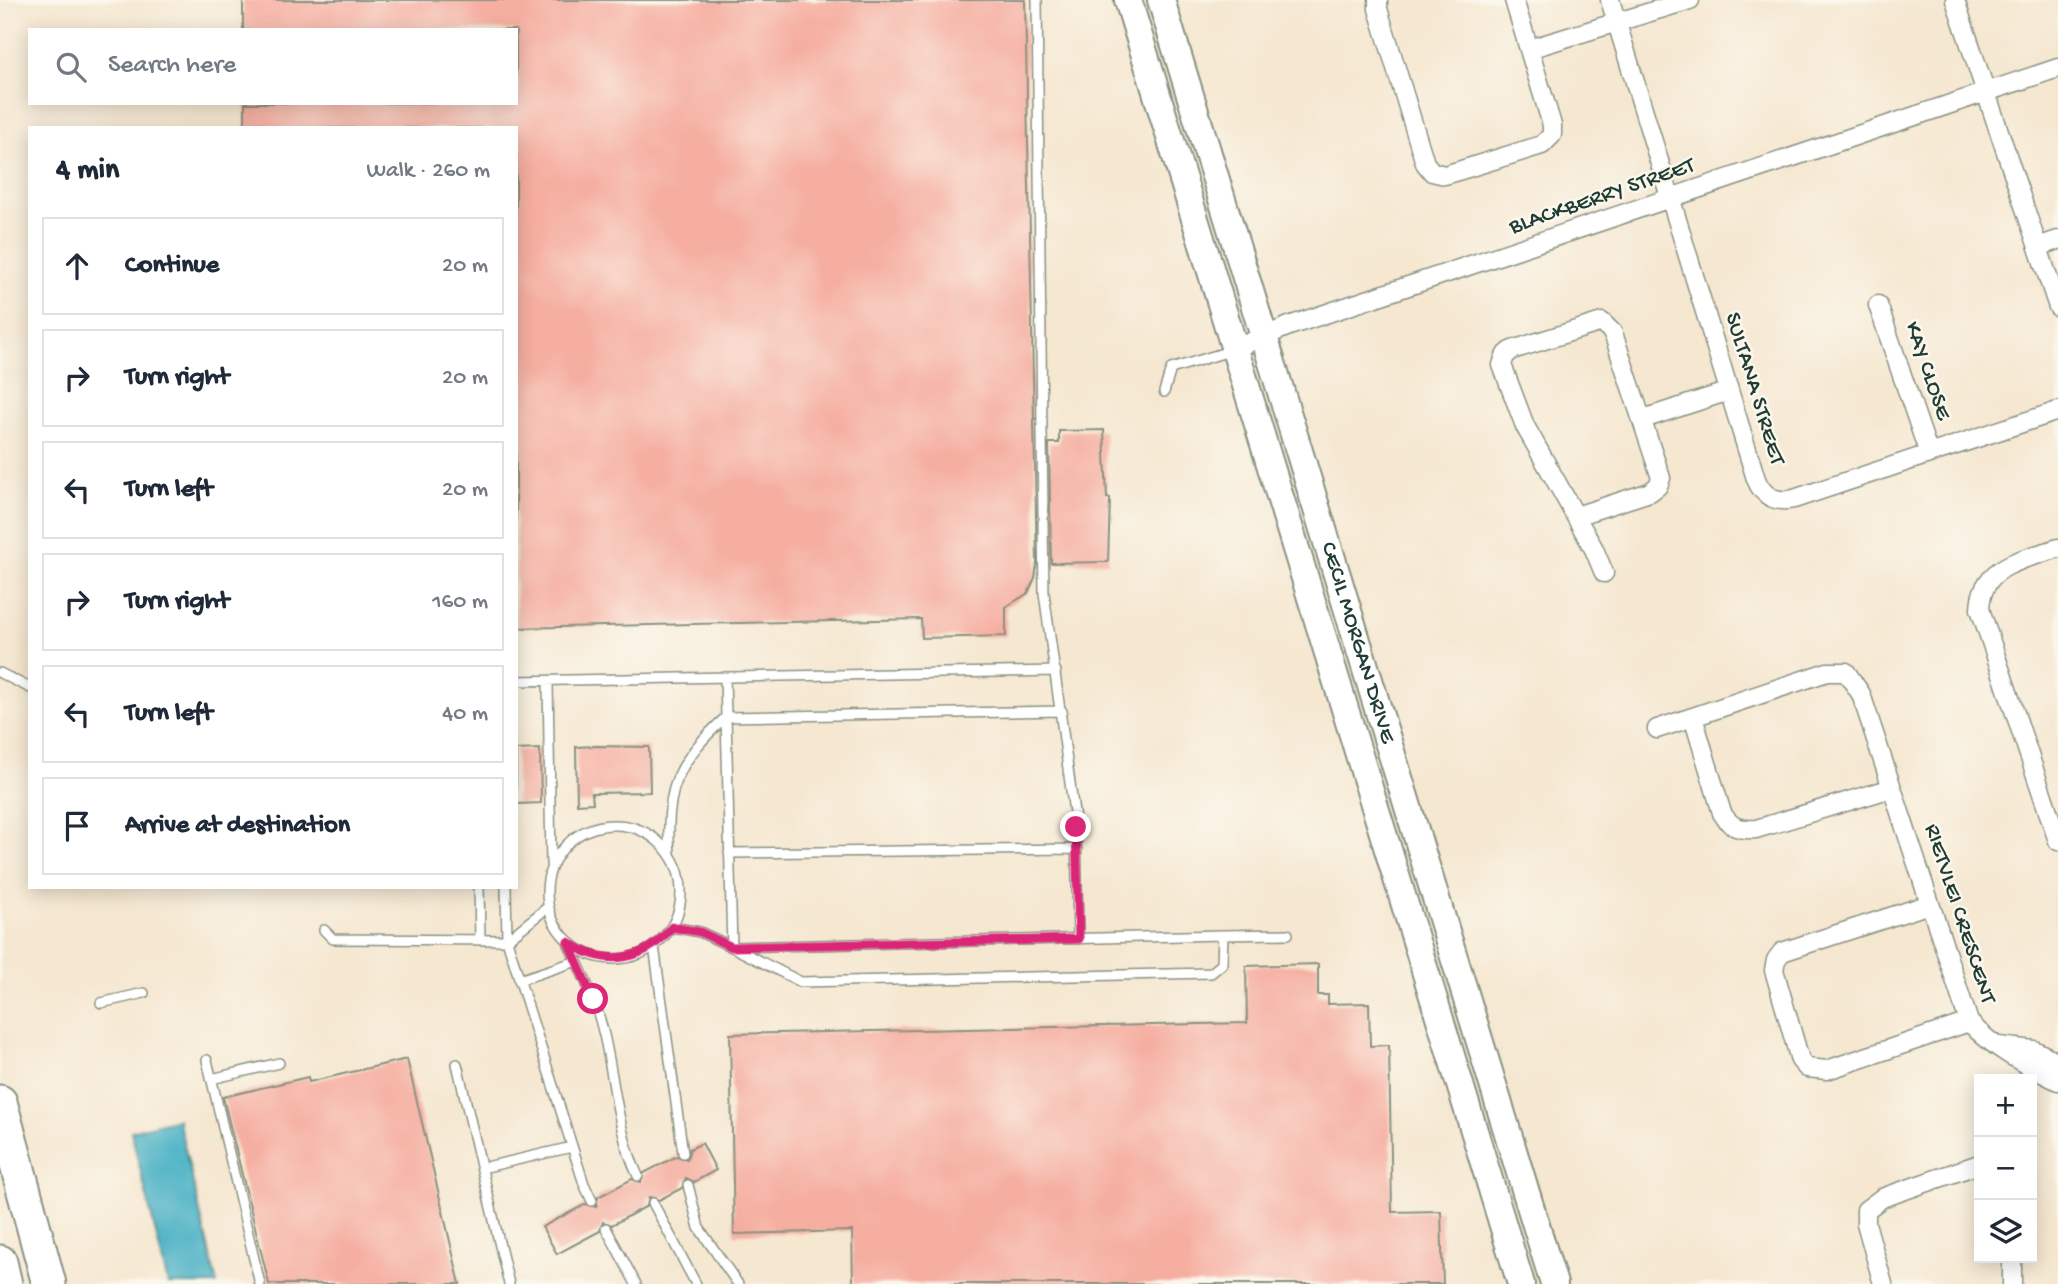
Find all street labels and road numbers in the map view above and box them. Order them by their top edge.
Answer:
street label: BLACKBERRY STREET [1505,152,1699,242]
street label: SULTANA STREET [1718,310,1790,470]
street label: KAY CLOSE [1898,318,1957,425]
street label: CECIL MORGAN DRIVE [1314,539,1402,748]
street label: RIETVLEI CRESCENT [1917,821,2001,1008]

